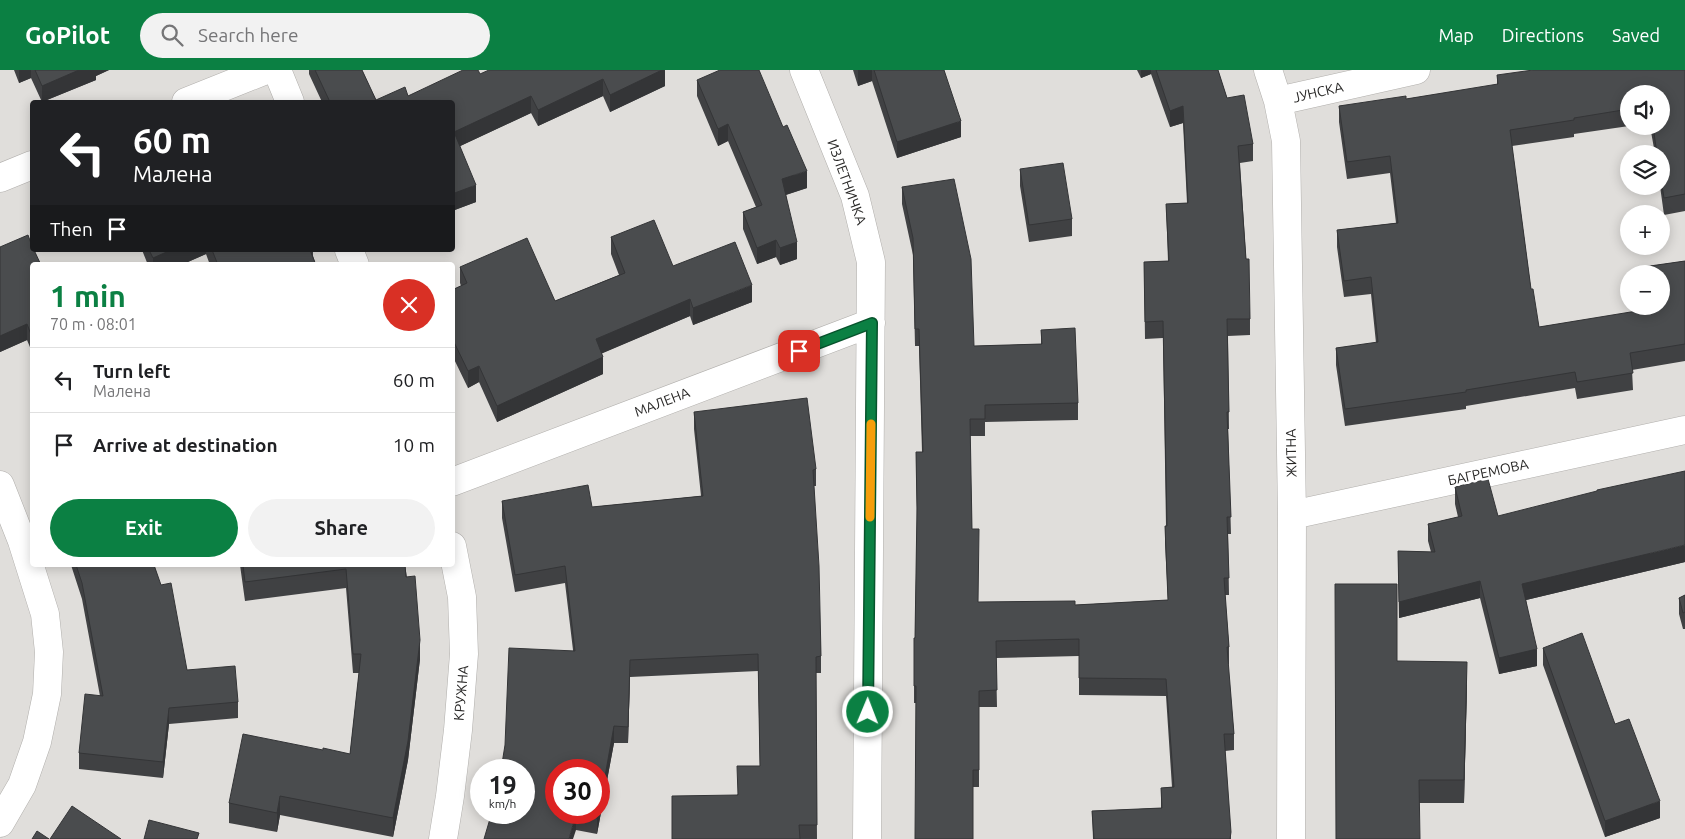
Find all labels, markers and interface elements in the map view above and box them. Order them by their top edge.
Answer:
search box [140,13,490,58]
icon: search [158,21,186,49]
text: GoPilot [25,22,110,49]
text: Search here [198,24,298,46]
text: Map [1438,25,1474,45]
text: Directions [1502,25,1584,45]
text: Saved [1612,25,1660,45]
street label: ЈУНСКА [1291,78,1345,106]
map controls [1620,85,1670,315]
button: sound [1620,85,1670,135]
icon: left [50,120,115,185]
text: 60 m [133,120,211,160]
street label: ИЗЛЕТНИЧКА [824,137,870,227]
button: layers [1620,145,1670,195]
text: Малена [133,161,213,186]
button: + [1620,205,1670,255]
icon: arrive [103,215,131,243]
text: Then [50,218,93,240]
button: − [1620,265,1670,315]
text: 1 min [50,279,126,313]
button: close [383,279,435,331]
text: 70 m · 08:01 [50,315,137,333]
pin [778,330,820,372]
icon: arrive [785,337,813,365]
text: Turn left [93,360,171,382]
icon: left [50,366,78,394]
text: 60 m [393,369,435,391]
text: Малена [93,382,151,400]
street label: МАЛЕНА [632,384,692,420]
street label: ЖИТНА [1283,428,1299,478]
icon: arrive [50,431,78,459]
text: Arrive at destination [93,434,278,456]
text: 10 m [393,434,435,456]
street label: БАГРЕМОВА [1446,456,1530,488]
button: Exit [50,499,238,557]
button: Share [248,499,435,557]
street label: КРУЖНА [451,664,471,722]
position arrow [841,685,893,737]
speed limit sign: 30 [545,759,610,824]
text: 19 [488,771,517,799]
text: km/h [489,797,516,810]

